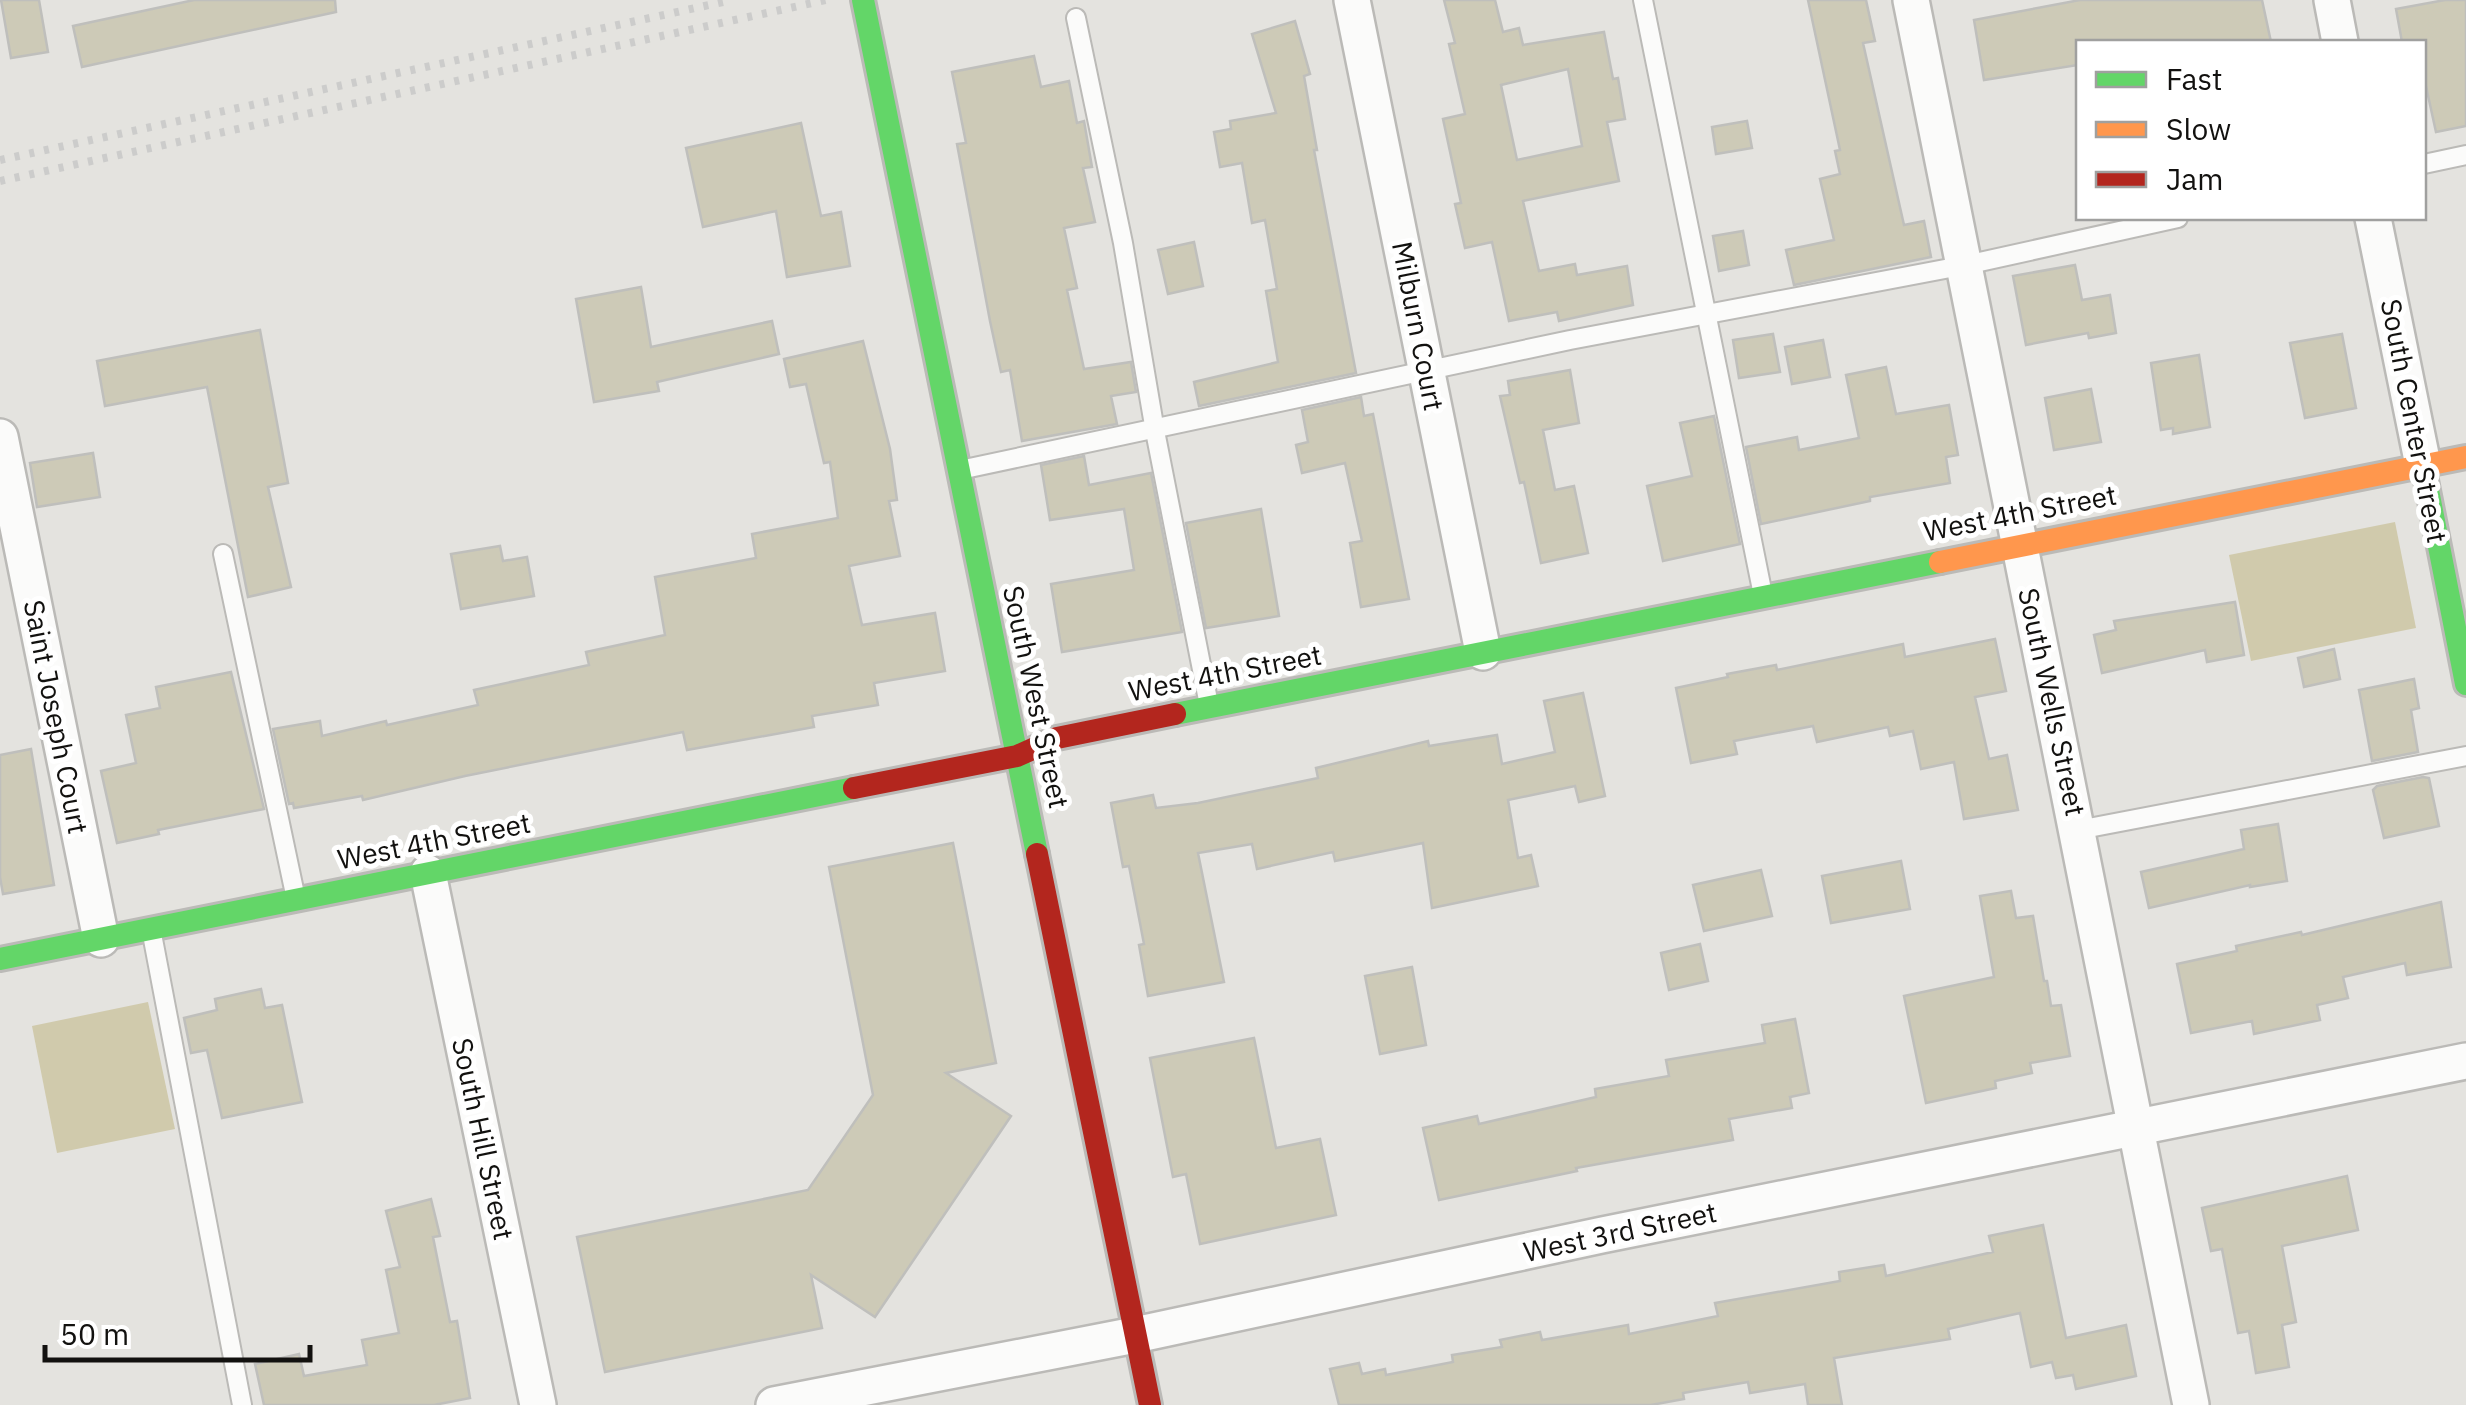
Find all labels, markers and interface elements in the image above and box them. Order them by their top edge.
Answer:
legend [2076,40,2426,220]
text: Fast [2166,59,2223,98]
text: Slow [2166,109,2231,148]
text: Jam [2166,159,2224,198]
street label: Milburn Court [1384,238,1453,414]
street label: South Center Street [2373,296,2456,546]
street label: West 4th Street [1920,476,2120,549]
street label: South West Street [995,582,1078,812]
street label: South Wells Street [2010,584,2095,819]
street label: Saint Joseph Court [16,597,97,837]
street label: West 4th Street [1125,636,1325,709]
street label: West 4th Street [334,804,534,877]
street label: South Hill Street [444,1035,523,1243]
street label: West 3rd Street [1520,1193,1720,1270]
scale bar [45,1300,310,1362]
text: 50 m [60,1314,129,1353]

